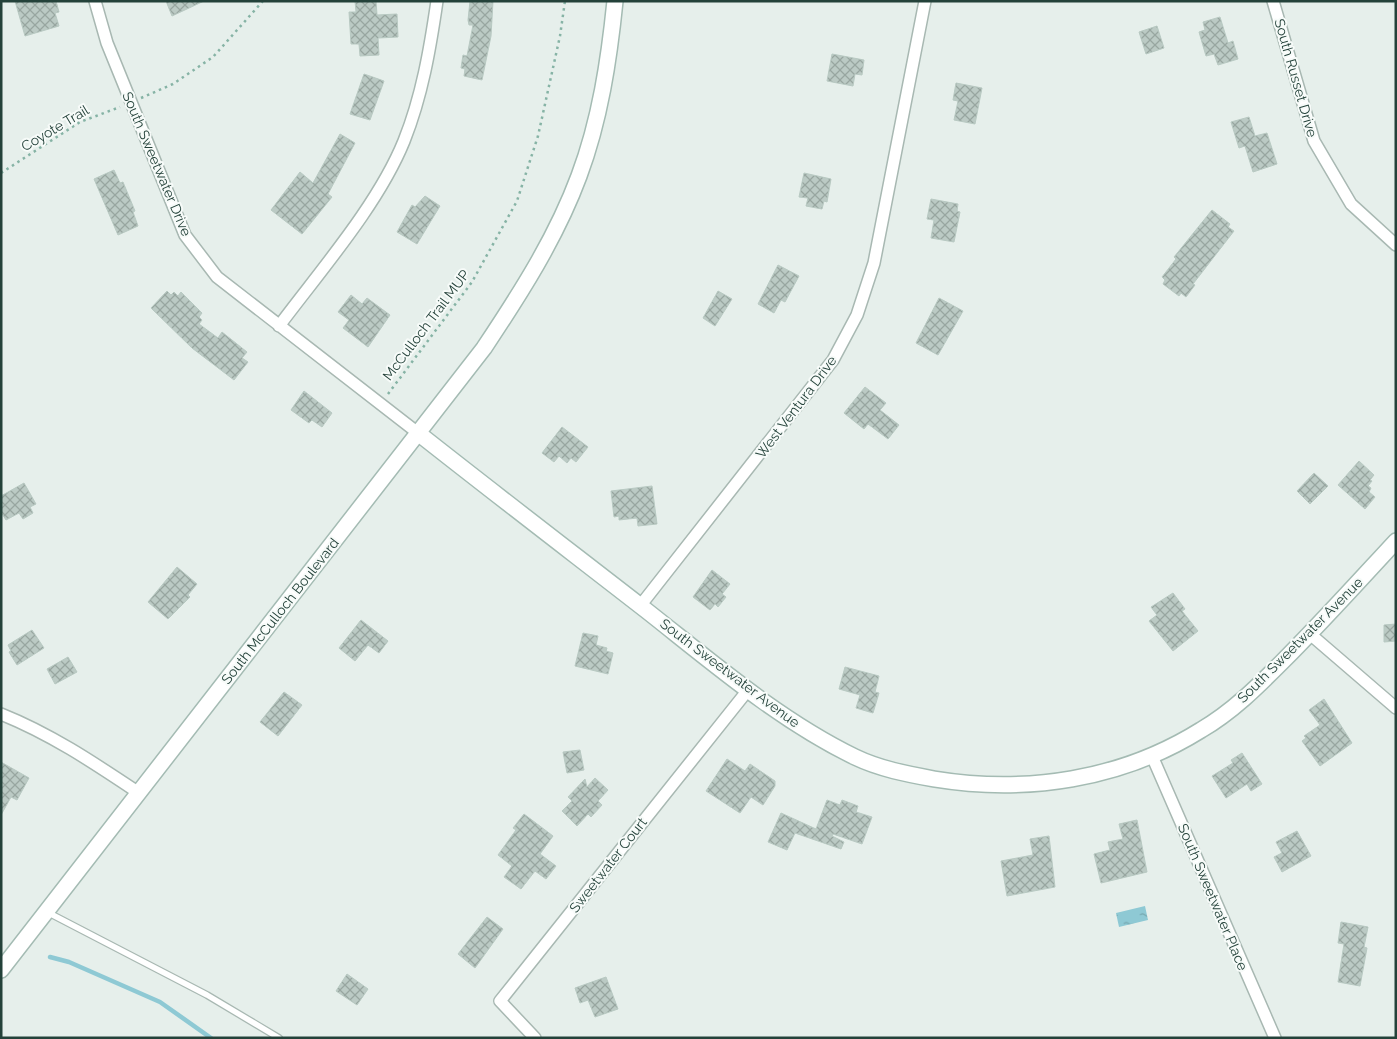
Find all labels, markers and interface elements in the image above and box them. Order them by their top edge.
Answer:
street label: South Russet Drive [1271,17,1321,139]
street label: South Sweetwater Drive [119,89,195,239]
street label: Coyote Trail [18,102,92,154]
street label: McCulloch Trail MUP [379,266,473,383]
street label: West Ventura Drive [752,353,840,461]
street label: South McCulloch Boulevard [218,535,342,687]
street label: South Sweetwater Avenue [1234,574,1366,706]
street label: South Sweetwater Avenue [657,615,803,731]
street label: Sweetwater Court [566,814,650,916]
street label: South Sweetwater Place [1175,821,1251,973]

